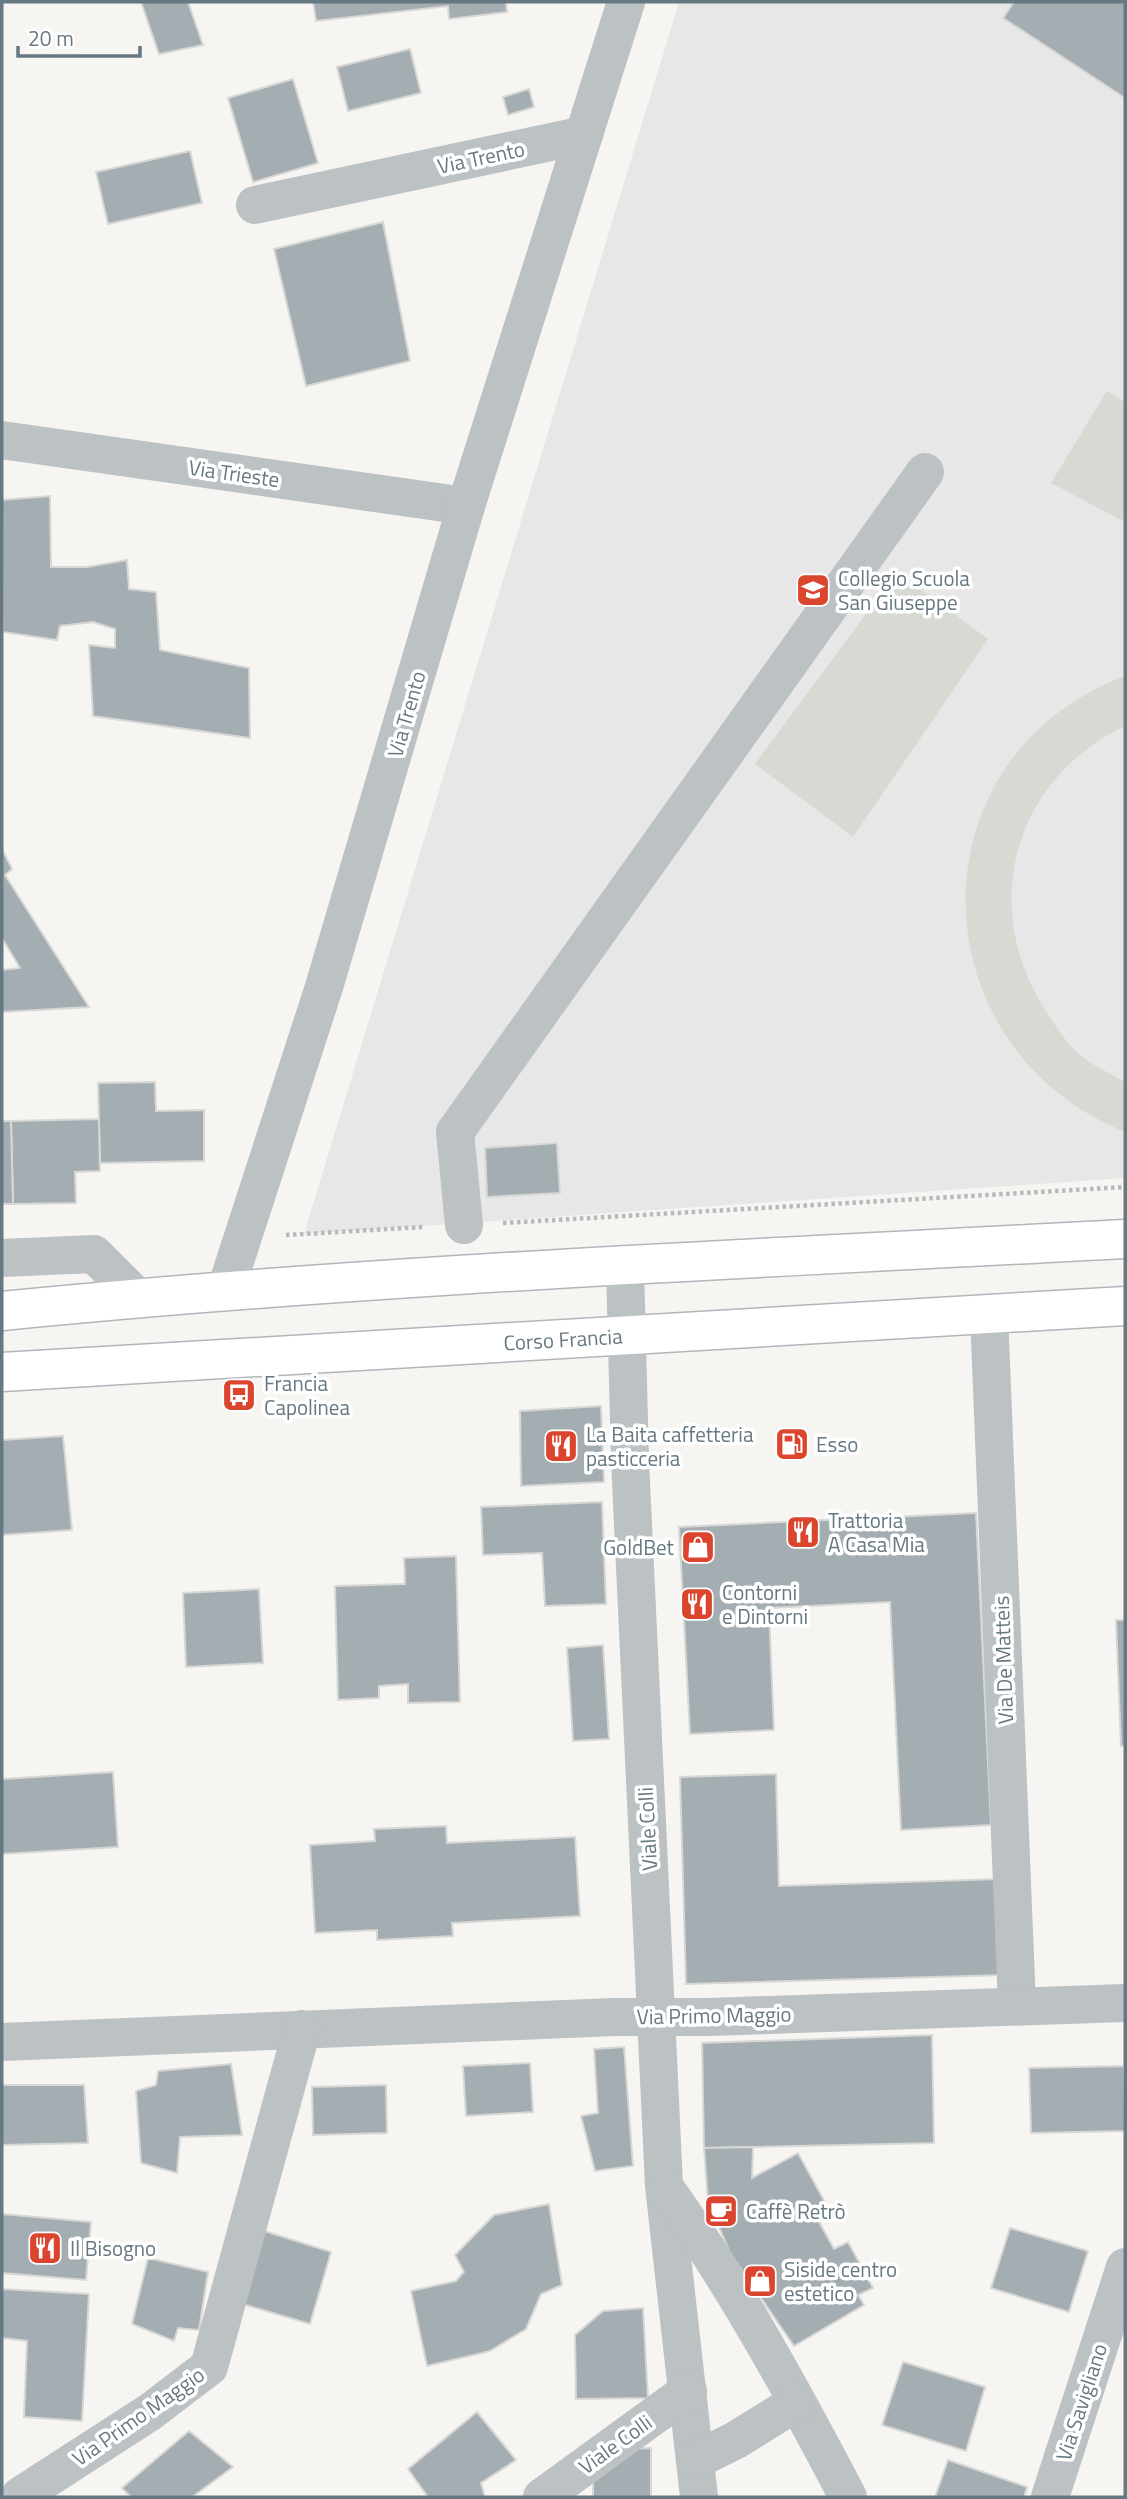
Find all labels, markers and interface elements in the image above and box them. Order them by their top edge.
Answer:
scale bar [18,14,140,58]
text: 20 m [28,22,74,54]
street label: Via Trento [434,132,528,182]
street label: Via Trieste [187,451,281,495]
place label: Collegio Scuola San Giuseppe [838,562,970,618]
school or university icon: Collegio Scuola San Giuseppe [794,571,832,609]
street label: Via Trento [378,667,434,761]
street label: Corso Francia [503,1320,624,1358]
place label: Francia Capolinea [264,1367,350,1423]
bus stop icon: Francia Capolinea [220,1376,258,1414]
place label: La Baita caffetteria pasticceria [586,1418,754,1474]
fuel station icon: Esso [773,1425,811,1463]
restaurant icon: La Baita caffetteria pasticceria [542,1427,580,1465]
place label: Esso [816,1428,858,1460]
place label: Trattoria A Casa Mia [828,1504,925,1560]
restaurant icon: Trattoria A Casa Mia [784,1513,822,1551]
shop icon: GoldBet [679,1528,717,1566]
place label: GoldBet [603,1531,675,1563]
place label: Contorni e Dintorni [722,1576,808,1632]
restaurant icon: Contorni e Dintorni [678,1585,716,1623]
street label: Via De Matteis [985,1595,1021,1725]
street label: Viale Colli [629,1786,665,1872]
street label: Via Primo Maggio [636,1998,792,2032]
cafe icon: Caffè Retrò [702,2192,740,2230]
place label: Caffè Retrò [746,2195,846,2227]
restaurant icon: Il Bisogno [26,2229,64,2267]
place label: Il Bisogno [70,2232,156,2264]
place label: Siside centro estetico [784,2253,897,2309]
shop icon: Siside centro estetico [741,2262,779,2300]
street label: Via Savigliano [1047,2339,1115,2465]
street label: Via Primo Maggio [65,2358,211,2474]
street label: Viale Colli [572,2406,658,2482]

